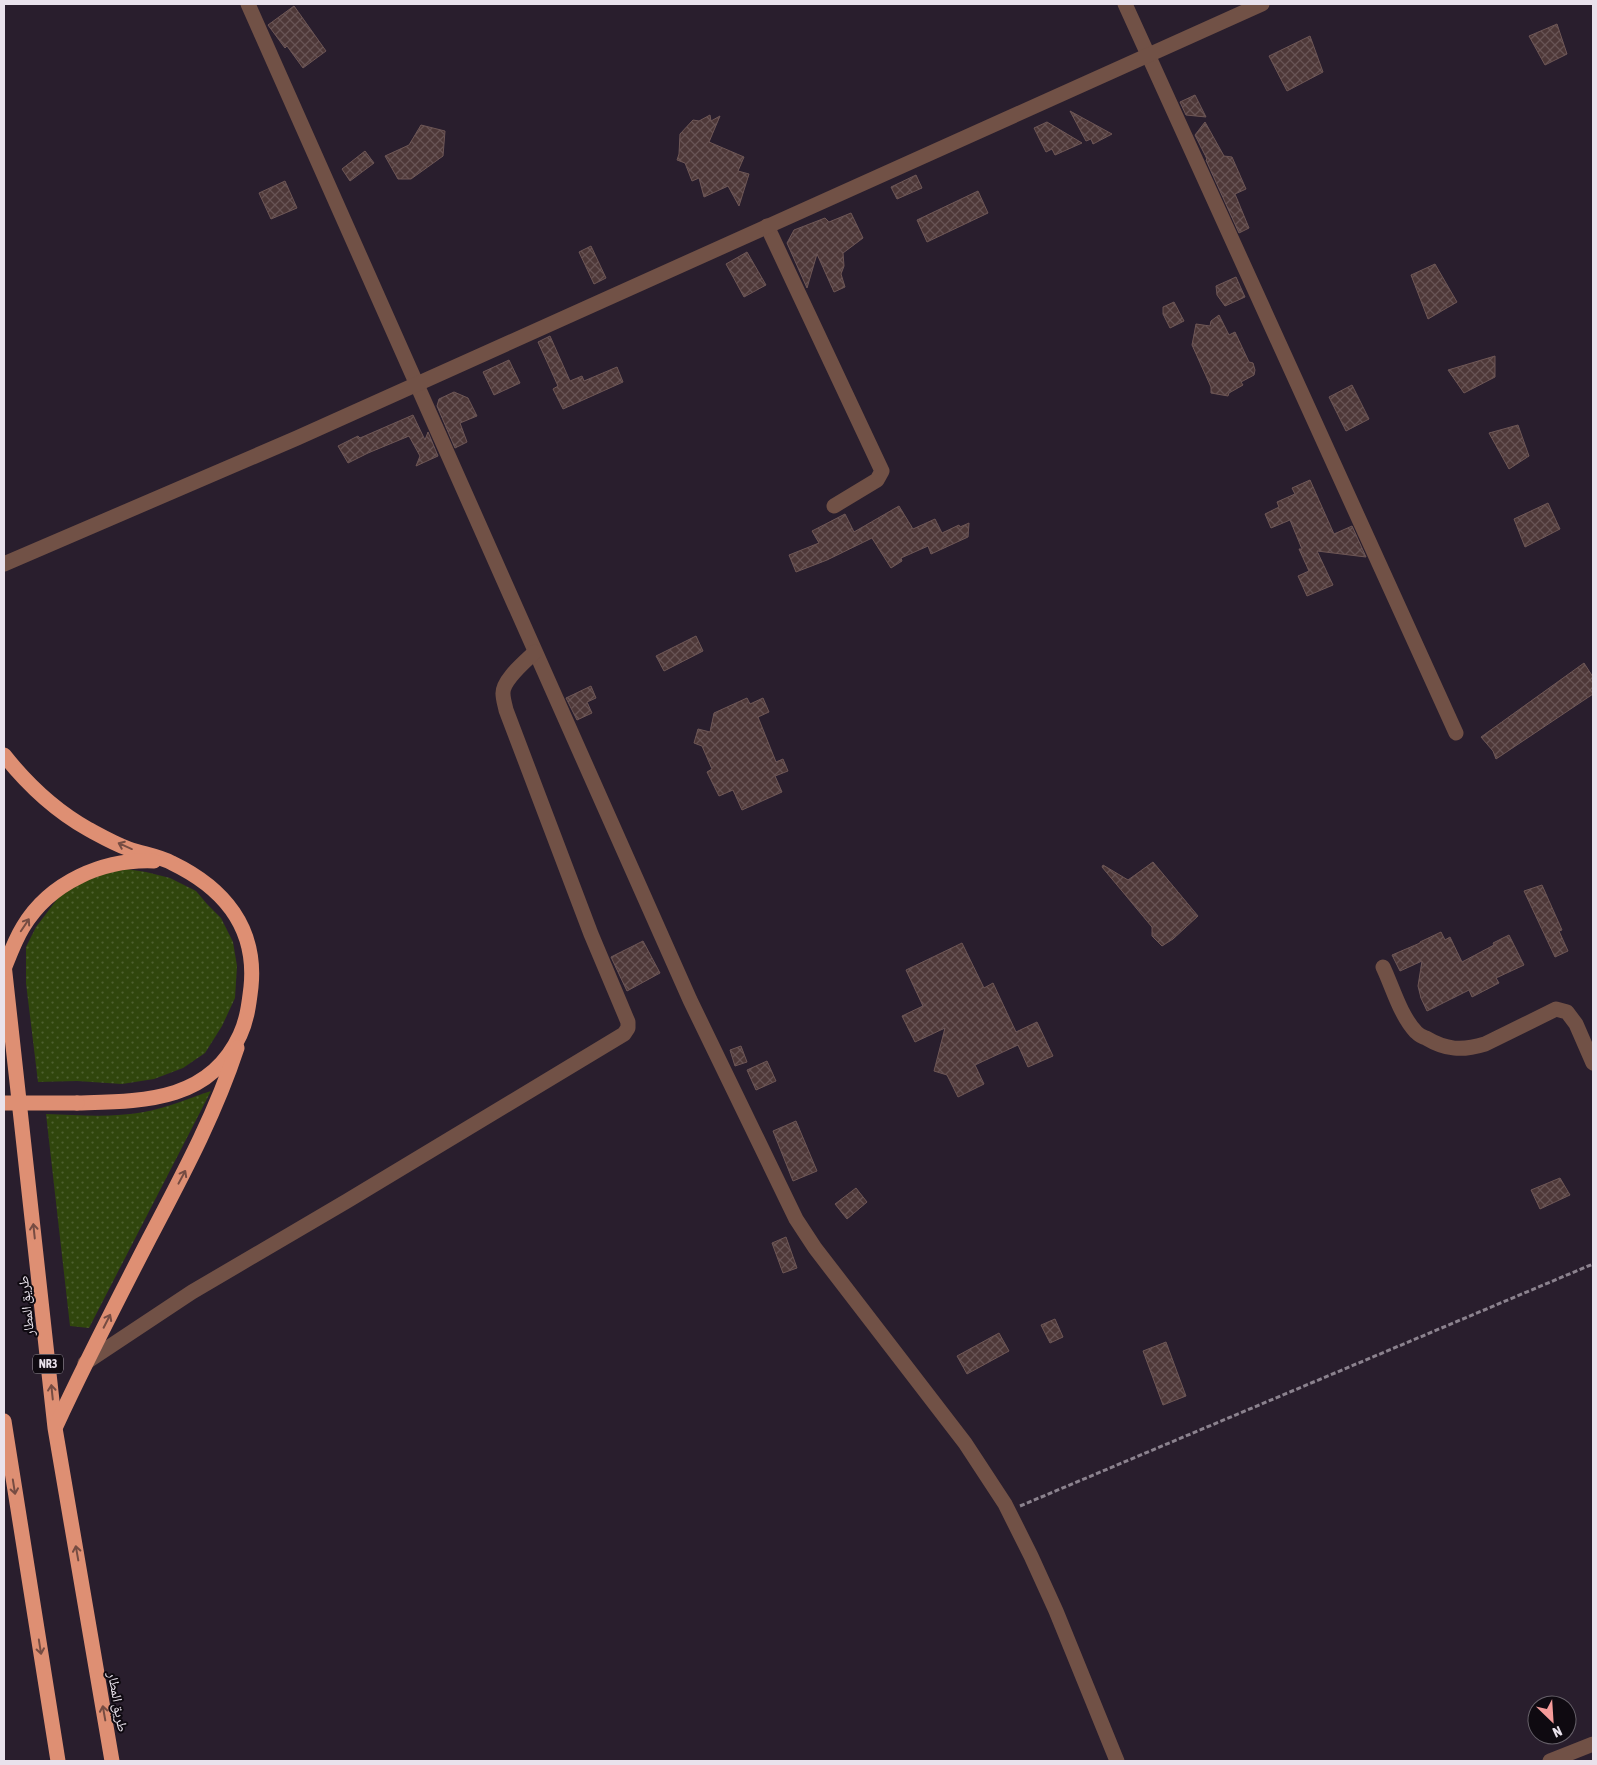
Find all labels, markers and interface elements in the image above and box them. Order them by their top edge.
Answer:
one-way arrow [118,841,133,851]
one-way arrow [20,918,30,932]
one-way arrow [177,1169,187,1184]
one-way arrow [29,1223,39,1239]
street label: طريق المطار [15,1275,39,1338]
one-way arrow [102,1313,112,1328]
road number: NR3 [33,1355,63,1374]
one-way arrow [47,1385,57,1401]
one-way arrow [10,1479,20,1495]
one-way arrow [71,1545,81,1561]
one-way arrow [35,1639,45,1655]
street label: طريق المطار [103,1670,131,1734]
north arrow [1527,1695,1577,1745]
one-way arrow [98,1706,108,1722]
text: N [1550,1723,1565,1741]

